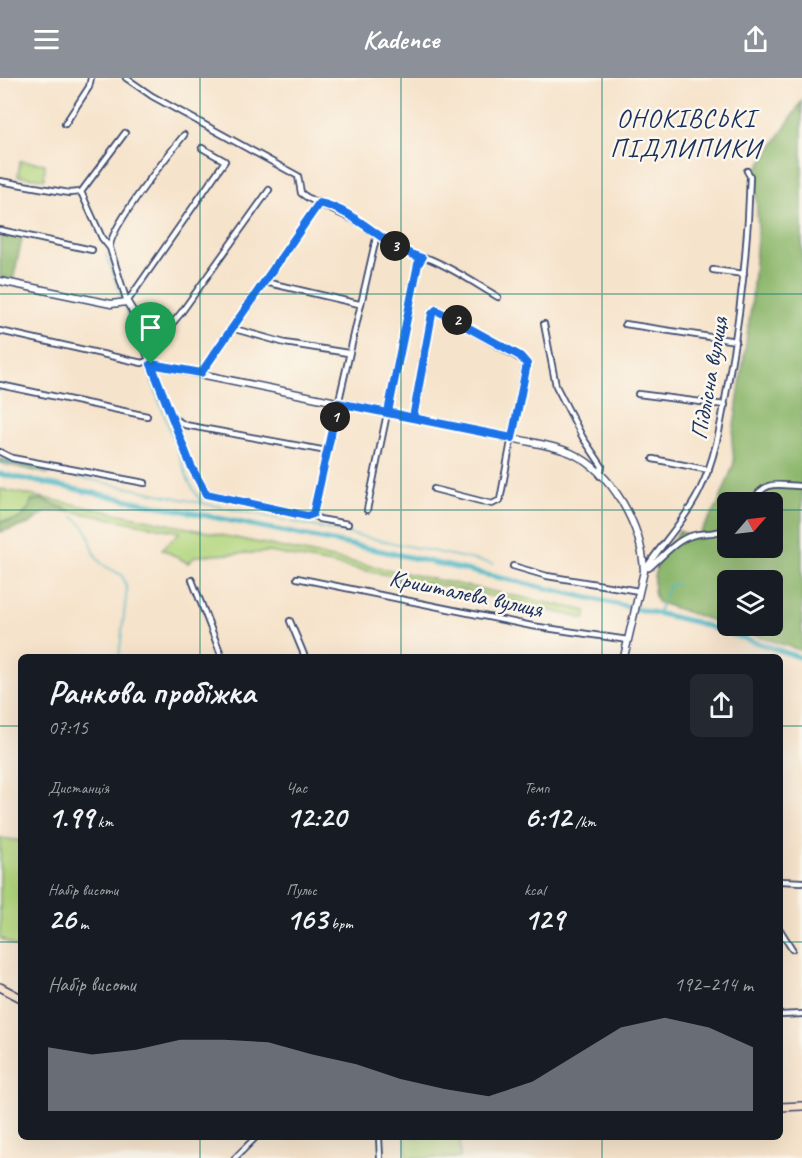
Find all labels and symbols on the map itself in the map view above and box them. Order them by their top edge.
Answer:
district label: ОНОКІВСЬКІ ПІДЛИПИКИ [610,102,765,165]
pin: 3 [380,231,410,261]
pin [125,302,176,364]
pin: 2 [442,305,472,335]
street label: Підлісна вулиця [683,313,735,442]
pin: 1 [320,402,350,432]
north arrow [717,492,783,558]
street label: Кришталева вулиця [387,562,547,624]

